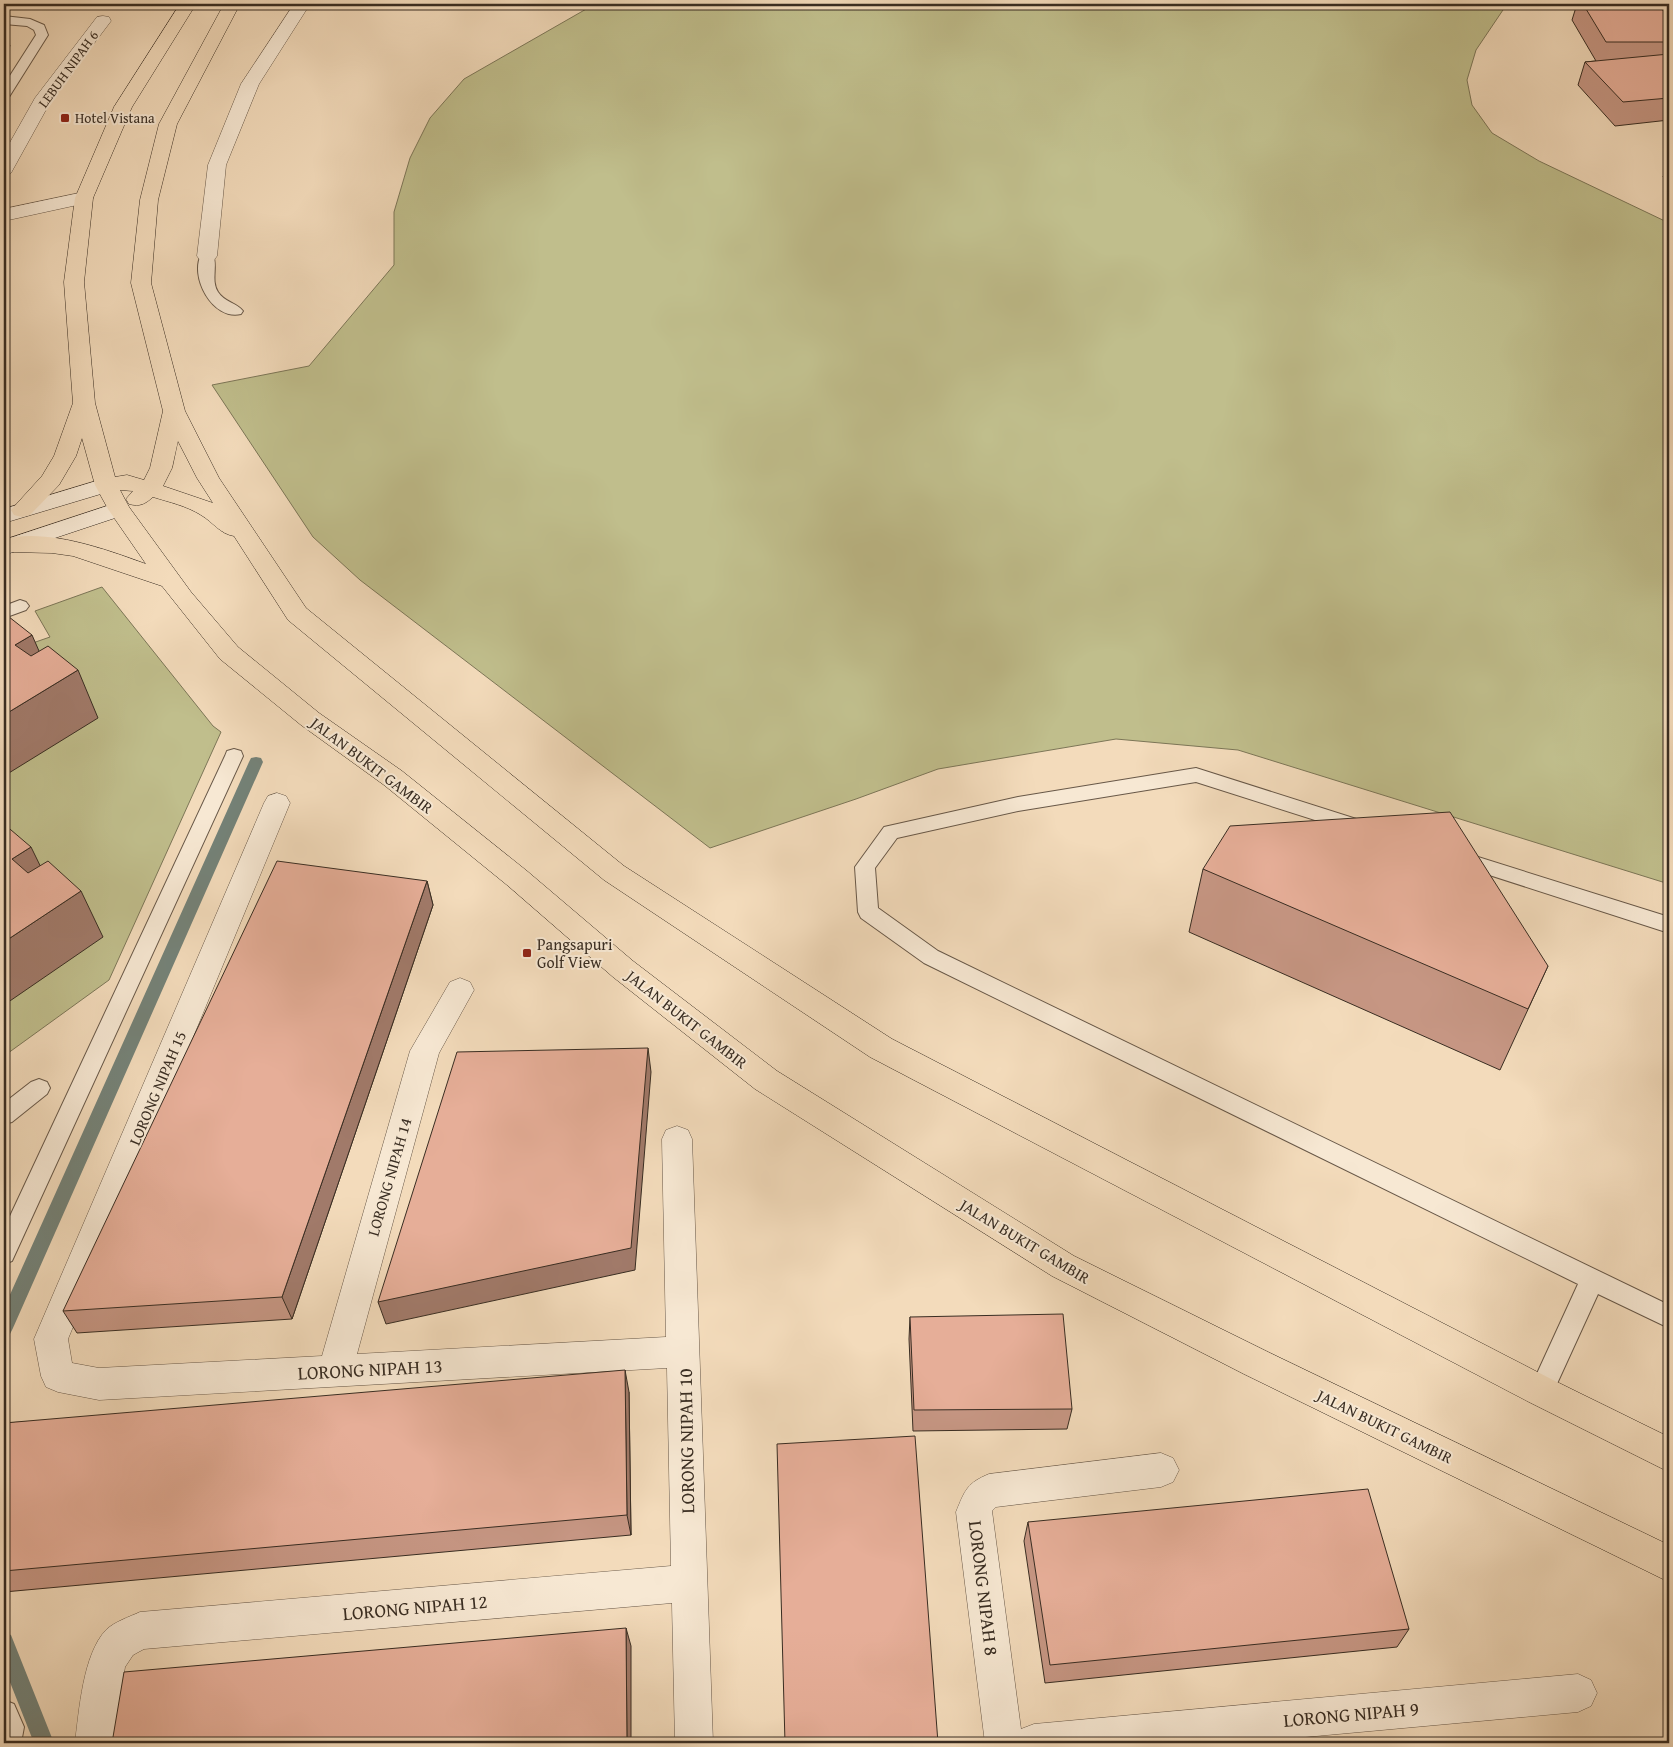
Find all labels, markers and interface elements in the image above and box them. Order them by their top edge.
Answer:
street label: LEBUH NIPAH 6 [33,26,103,112]
place label: Hotel Vistana [75,108,155,128]
marker: Hotel Vistana [59,112,71,124]
street label: JALAN BUKIT GAMBIR [304,710,439,820]
place label: Pangsapuri Golf View [537,932,613,974]
marker: Pangsapuri Golf View [521,947,533,959]
street label: JALAN BUKIT GAMBIR [620,963,753,1075]
street label: LORONG NIPAH 15 [122,1027,192,1149]
street label: LORONG NIPAH 14 [361,1115,417,1239]
street label: JALAN BUKIT GAMBIR [954,1192,1095,1290]
street label: LORONG NIPAH 13 [297,1351,443,1387]
street label: LORONG NIPAH 10 [671,1368,701,1514]
street label: JALAN BUKIT GAMBIR [1311,1382,1458,1470]
street label: LORONG NIPAH 8 [962,1519,1006,1657]
street label: LORONG NIPAH 12 [342,1587,488,1627]
street label: LORONG NIPAH 9 [1282,1694,1420,1734]

